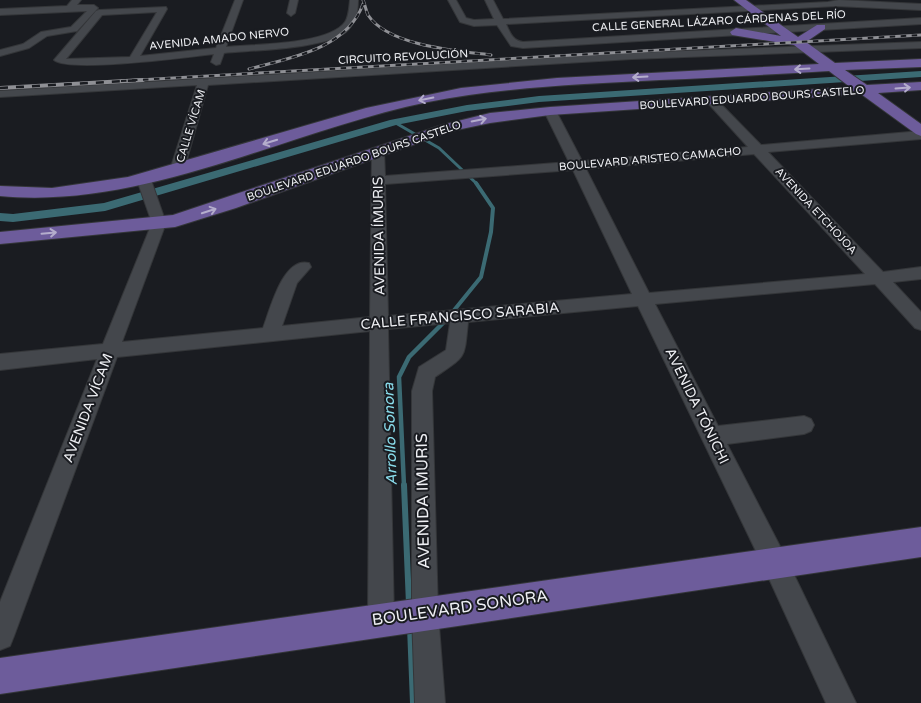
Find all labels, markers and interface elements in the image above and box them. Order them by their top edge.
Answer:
street label: CALLE GENERAL LÁZARO CÁRDENAS DEL RÍO [592,7,846,34]
street label: AVENIDA AMADO NERVO [148,25,290,53]
street label: CIRCUITO REVOLUCIÓN [338,46,468,67]
one-way arrow [795,65,811,74]
one-way arrow [632,73,648,82]
one-way arrow [894,83,910,93]
street label: BOULEVARD EDUARDO BOURS CASTELO [639,84,865,112]
street label: CALLE VÍCAM [173,88,208,164]
one-way arrow [419,94,435,104]
one-way arrow [471,115,487,125]
street label: BOULEVARD EDUARDO BOURS CASTELO [245,118,463,204]
one-way arrow [262,138,278,148]
street label: BOULEVARD ARISTEO CAMACHO [558,145,742,173]
street label: AVENIDA ETCHOJOA [772,165,860,257]
street label: AVENIDA ÍMURIS [369,176,389,296]
one-way arrow [201,206,216,215]
one-way arrow [40,229,56,238]
street label: CALLE FRANCISCO SARABIA [360,299,560,333]
street label: AVENIDA TÓNICHI [661,345,733,467]
street label: AVENIDA VÍCAM [59,351,117,465]
water label: Arrollo Sonora [379,382,401,486]
street label: AVENIDA IMURIS [412,433,434,569]
street label: BOULEVARD SONORA [371,586,549,630]

